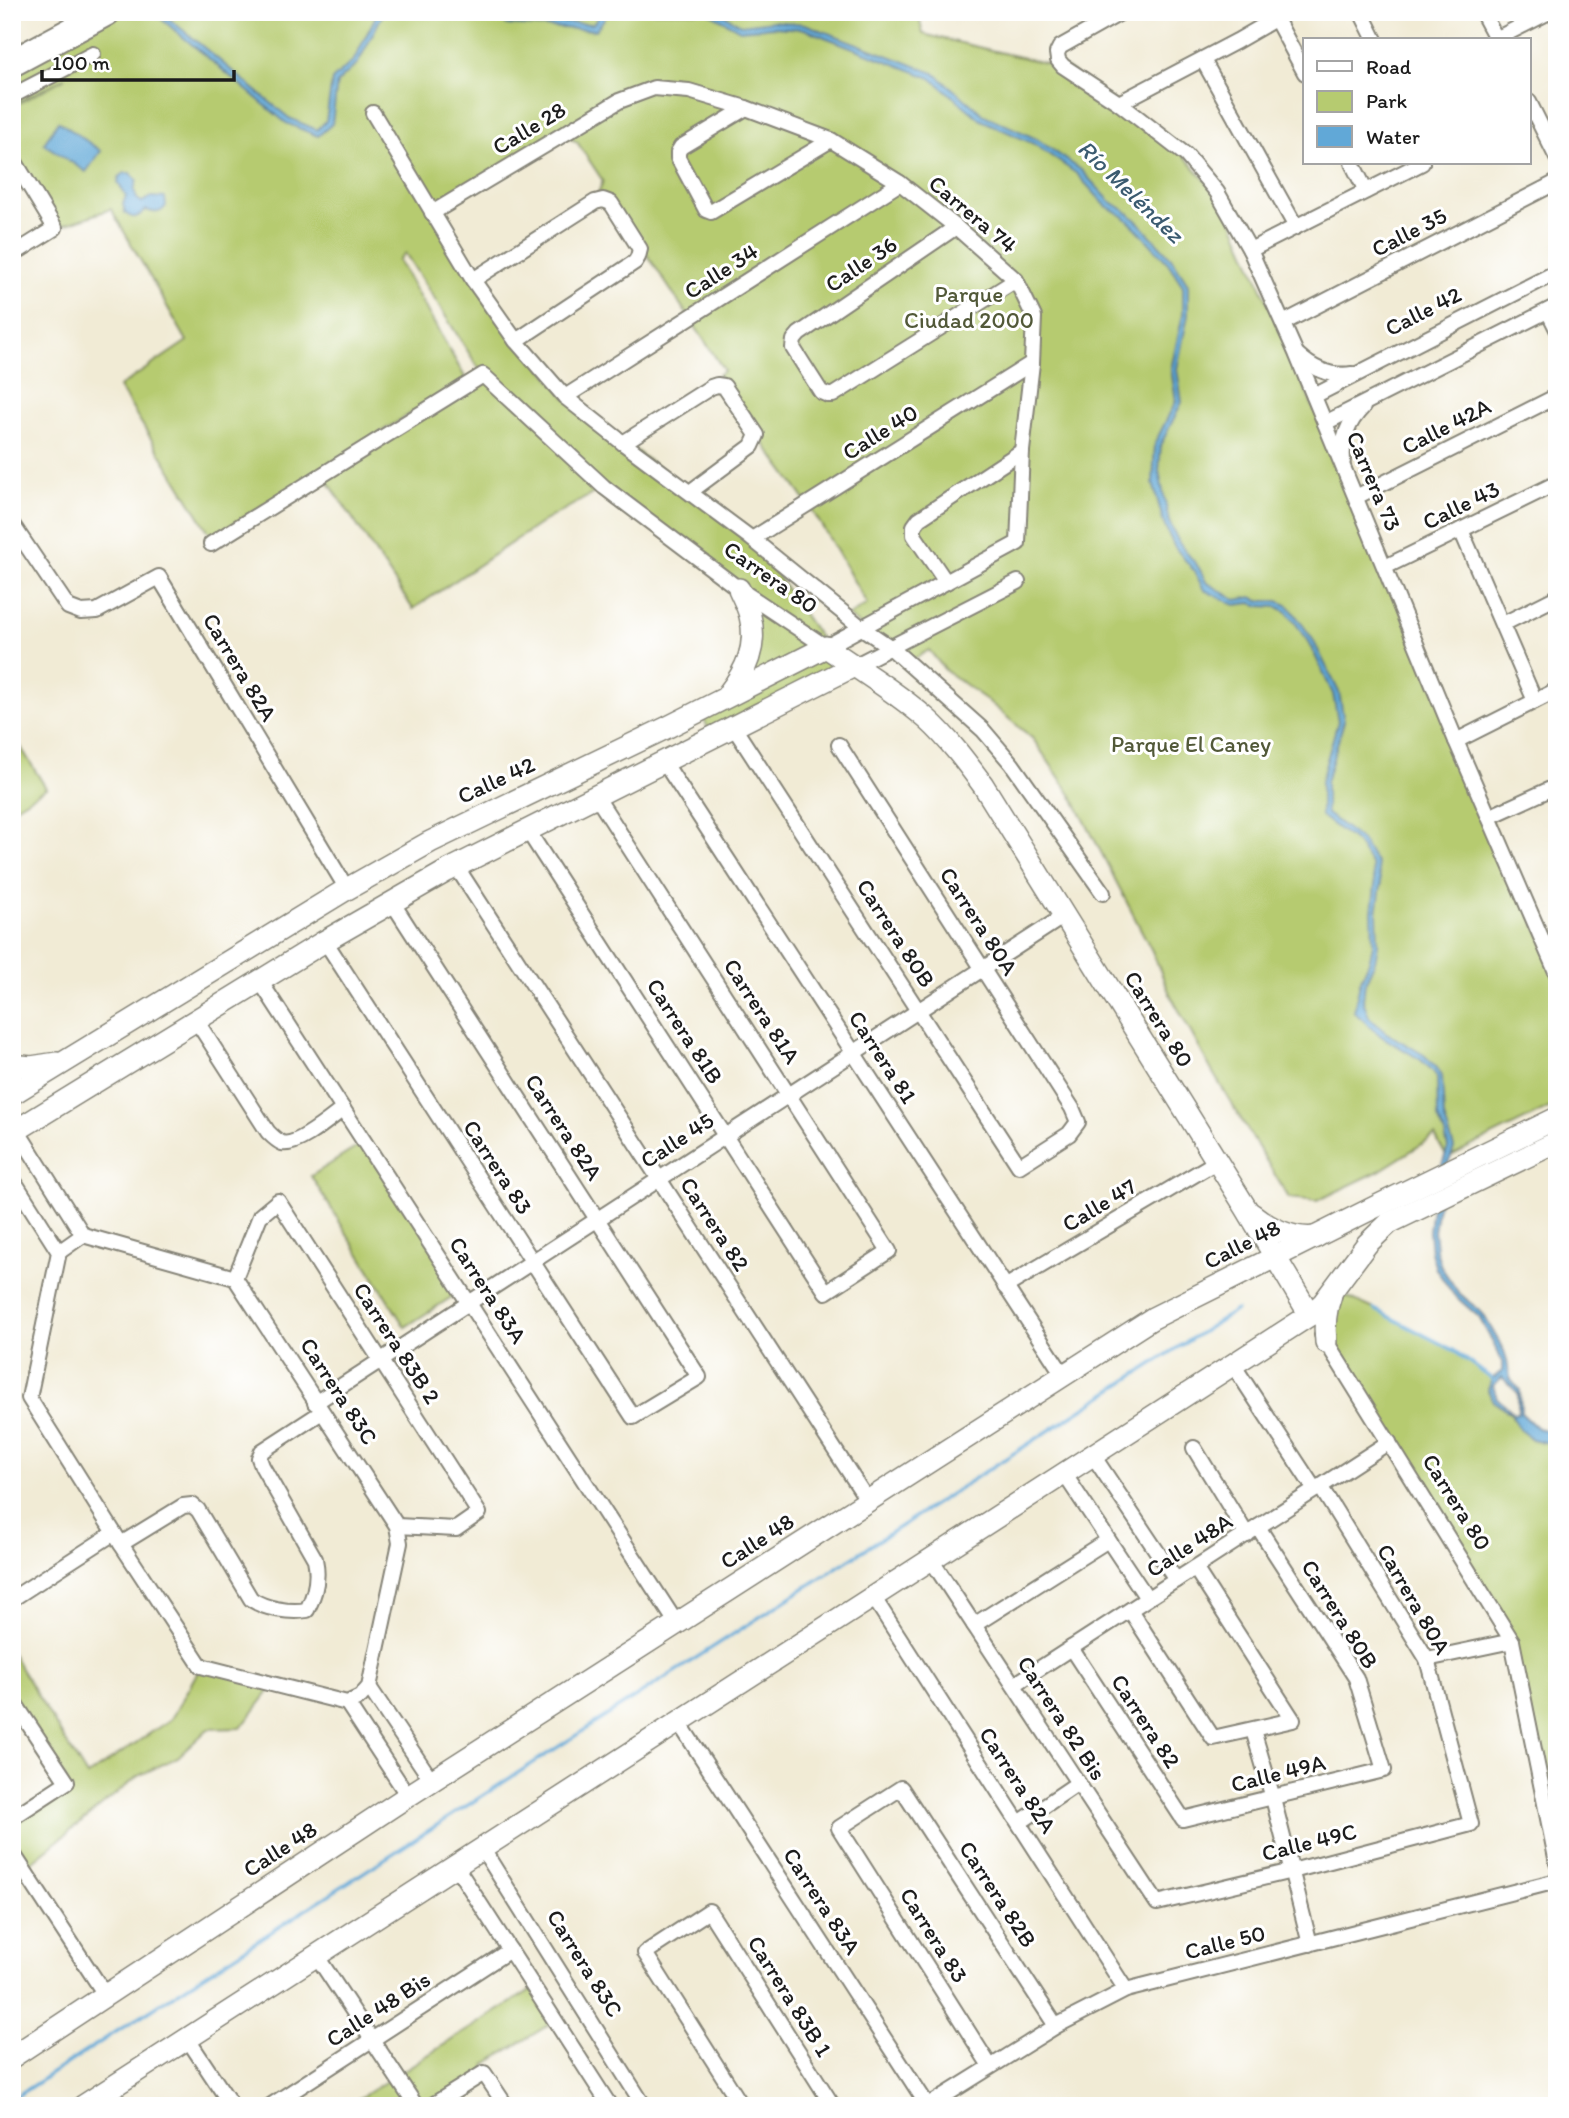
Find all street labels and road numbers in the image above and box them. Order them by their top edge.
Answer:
street label: Calle 28 [487,95,571,161]
street label: Carrera 74 [923,169,1023,259]
street label: Calle 35 [1367,201,1451,263]
street label: Calle 36 [820,230,902,298]
street label: Calle 34 [679,237,763,305]
street label: Calle 42 [1380,280,1466,342]
street label: Calle 42A [1397,391,1496,460]
street label: Calle 40 [837,398,923,466]
street label: Carrera 73 [1340,427,1408,535]
street label: Calle 43 [1418,474,1504,536]
street label: Carrera 80 [719,534,823,620]
street label: Carrera 82A [197,608,283,726]
street label: Calle 42 [453,750,539,810]
street label: Carrera 80A [934,862,1024,981]
street label: Carrera 80B [851,874,941,992]
street label: Carrera 81A [718,953,806,1069]
street label: Carrera 80 [1118,966,1200,1072]
street label: Carrera 81B [641,973,729,1089]
street label: Carrera 81 [843,1005,924,1109]
street label: Carrera 82A [519,1069,609,1186]
street label: Calle 45 [635,1106,719,1174]
street label: Carrera 83 [457,1115,539,1219]
street label: Carrera 82 [674,1172,756,1276]
street label: Calle 47 [1057,1172,1141,1238]
street label: Calle 48 [1199,1213,1285,1275]
street label: Carrera 83A [443,1231,533,1349]
street label: Carrera 83B 2 [347,1277,447,1409]
street label: Carrera 83C [294,1332,384,1450]
street label: Carrera 80 [1416,1449,1498,1555]
street label: Calle 48 [715,1507,799,1575]
street label: Calle 48A [1141,1507,1238,1583]
street label: Carrera 80A [1371,1539,1457,1660]
street label: Carrera 80B [1295,1554,1385,1674]
street label: Carrera 82 Bis [1011,1651,1113,1785]
street label: Carrera 82 [1105,1669,1187,1773]
street label: Carrera 82A [973,1722,1063,1839]
street label: Calle 49A [1228,1748,1328,1798]
street label: Calle 48 [238,1815,322,1883]
street label: Calle 49C [1259,1817,1359,1867]
street label: Carrera 82B [953,1836,1043,1952]
street label: Carrera 83A [777,1842,867,1960]
street label: Carrera 83 [894,1882,974,1988]
street label: Carrera 83C [541,1904,629,2022]
street label: Calle 50 [1182,1918,1268,1966]
street label: Carrera 83B 1 [742,1930,838,2062]
street label: Calle 48 Bis [321,1965,435,2053]

